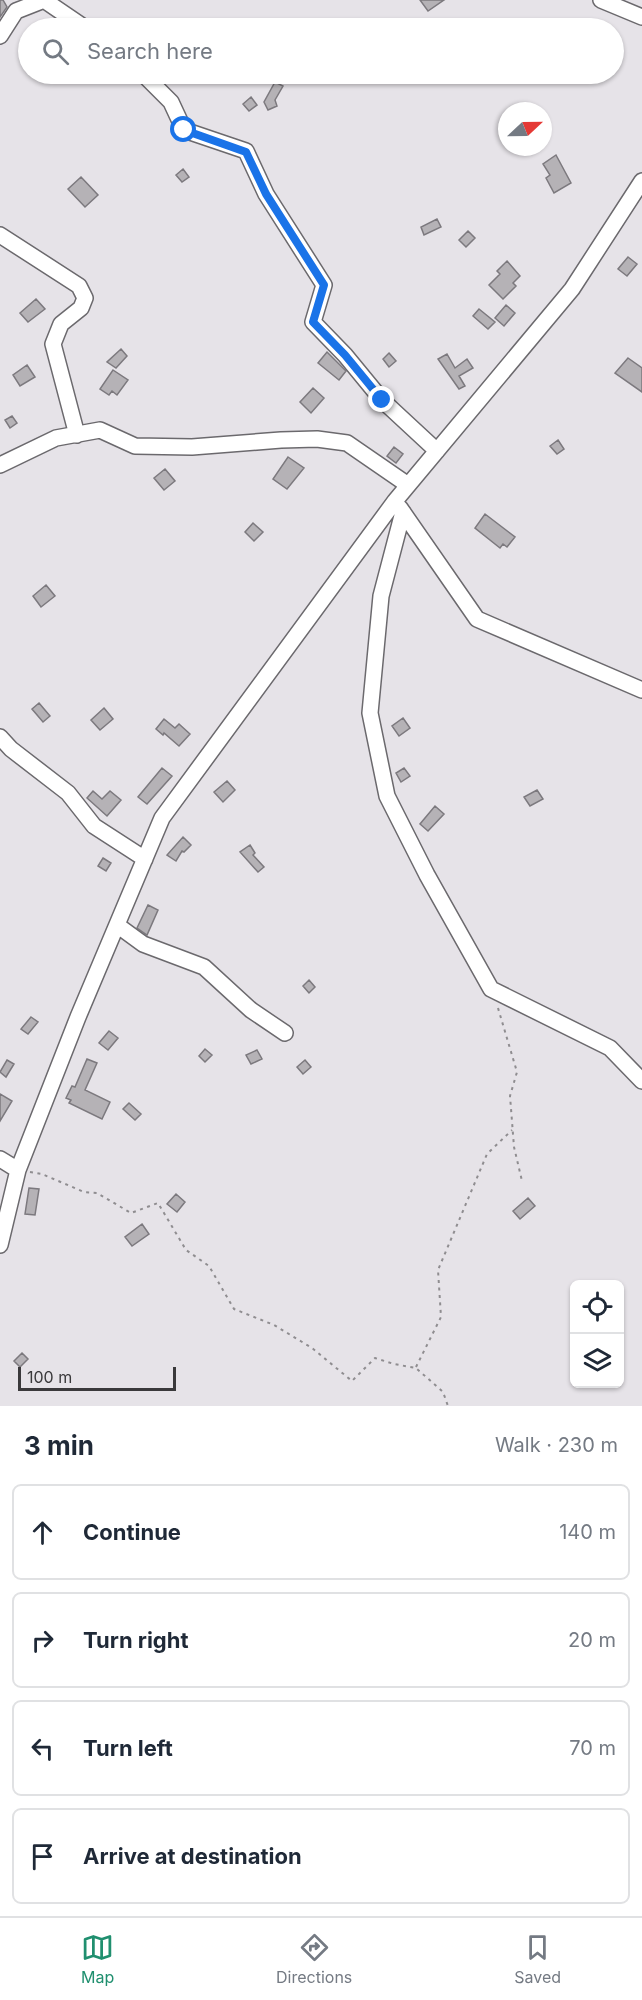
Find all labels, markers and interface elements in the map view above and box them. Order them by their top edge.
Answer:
search box [18,18,624,84]
icon: search [39,35,72,68]
text: Search here [87,38,213,64]
north arrow [498,102,552,156]
route start [170,116,196,142]
route end [368,386,394,412]
map controls [570,1280,624,1388]
button: locate [570,1280,624,1334]
button: layers [570,1334,624,1388]
scale bar [18,1364,176,1392]
text: 100 m [27,1367,72,1387]
text: 3 min [24,1430,94,1461]
text: Walk · 230 m [495,1433,618,1457]
icon: ahead [26,1516,59,1549]
text: Continue [83,1519,181,1545]
text: 140 m [559,1520,616,1544]
icon: right [26,1624,59,1657]
text: Turn right [83,1627,189,1653]
text: 20 m [568,1628,616,1652]
icon: left [26,1732,59,1765]
text: Turn left [83,1735,173,1761]
text: 70 m [569,1736,616,1760]
icon: arrive [26,1840,59,1873]
text: Arrive at destination [83,1843,302,1869]
tab: Map [81,1931,114,1987]
tab: Directions [276,1931,352,1987]
tab: Saved [514,1931,561,1987]

